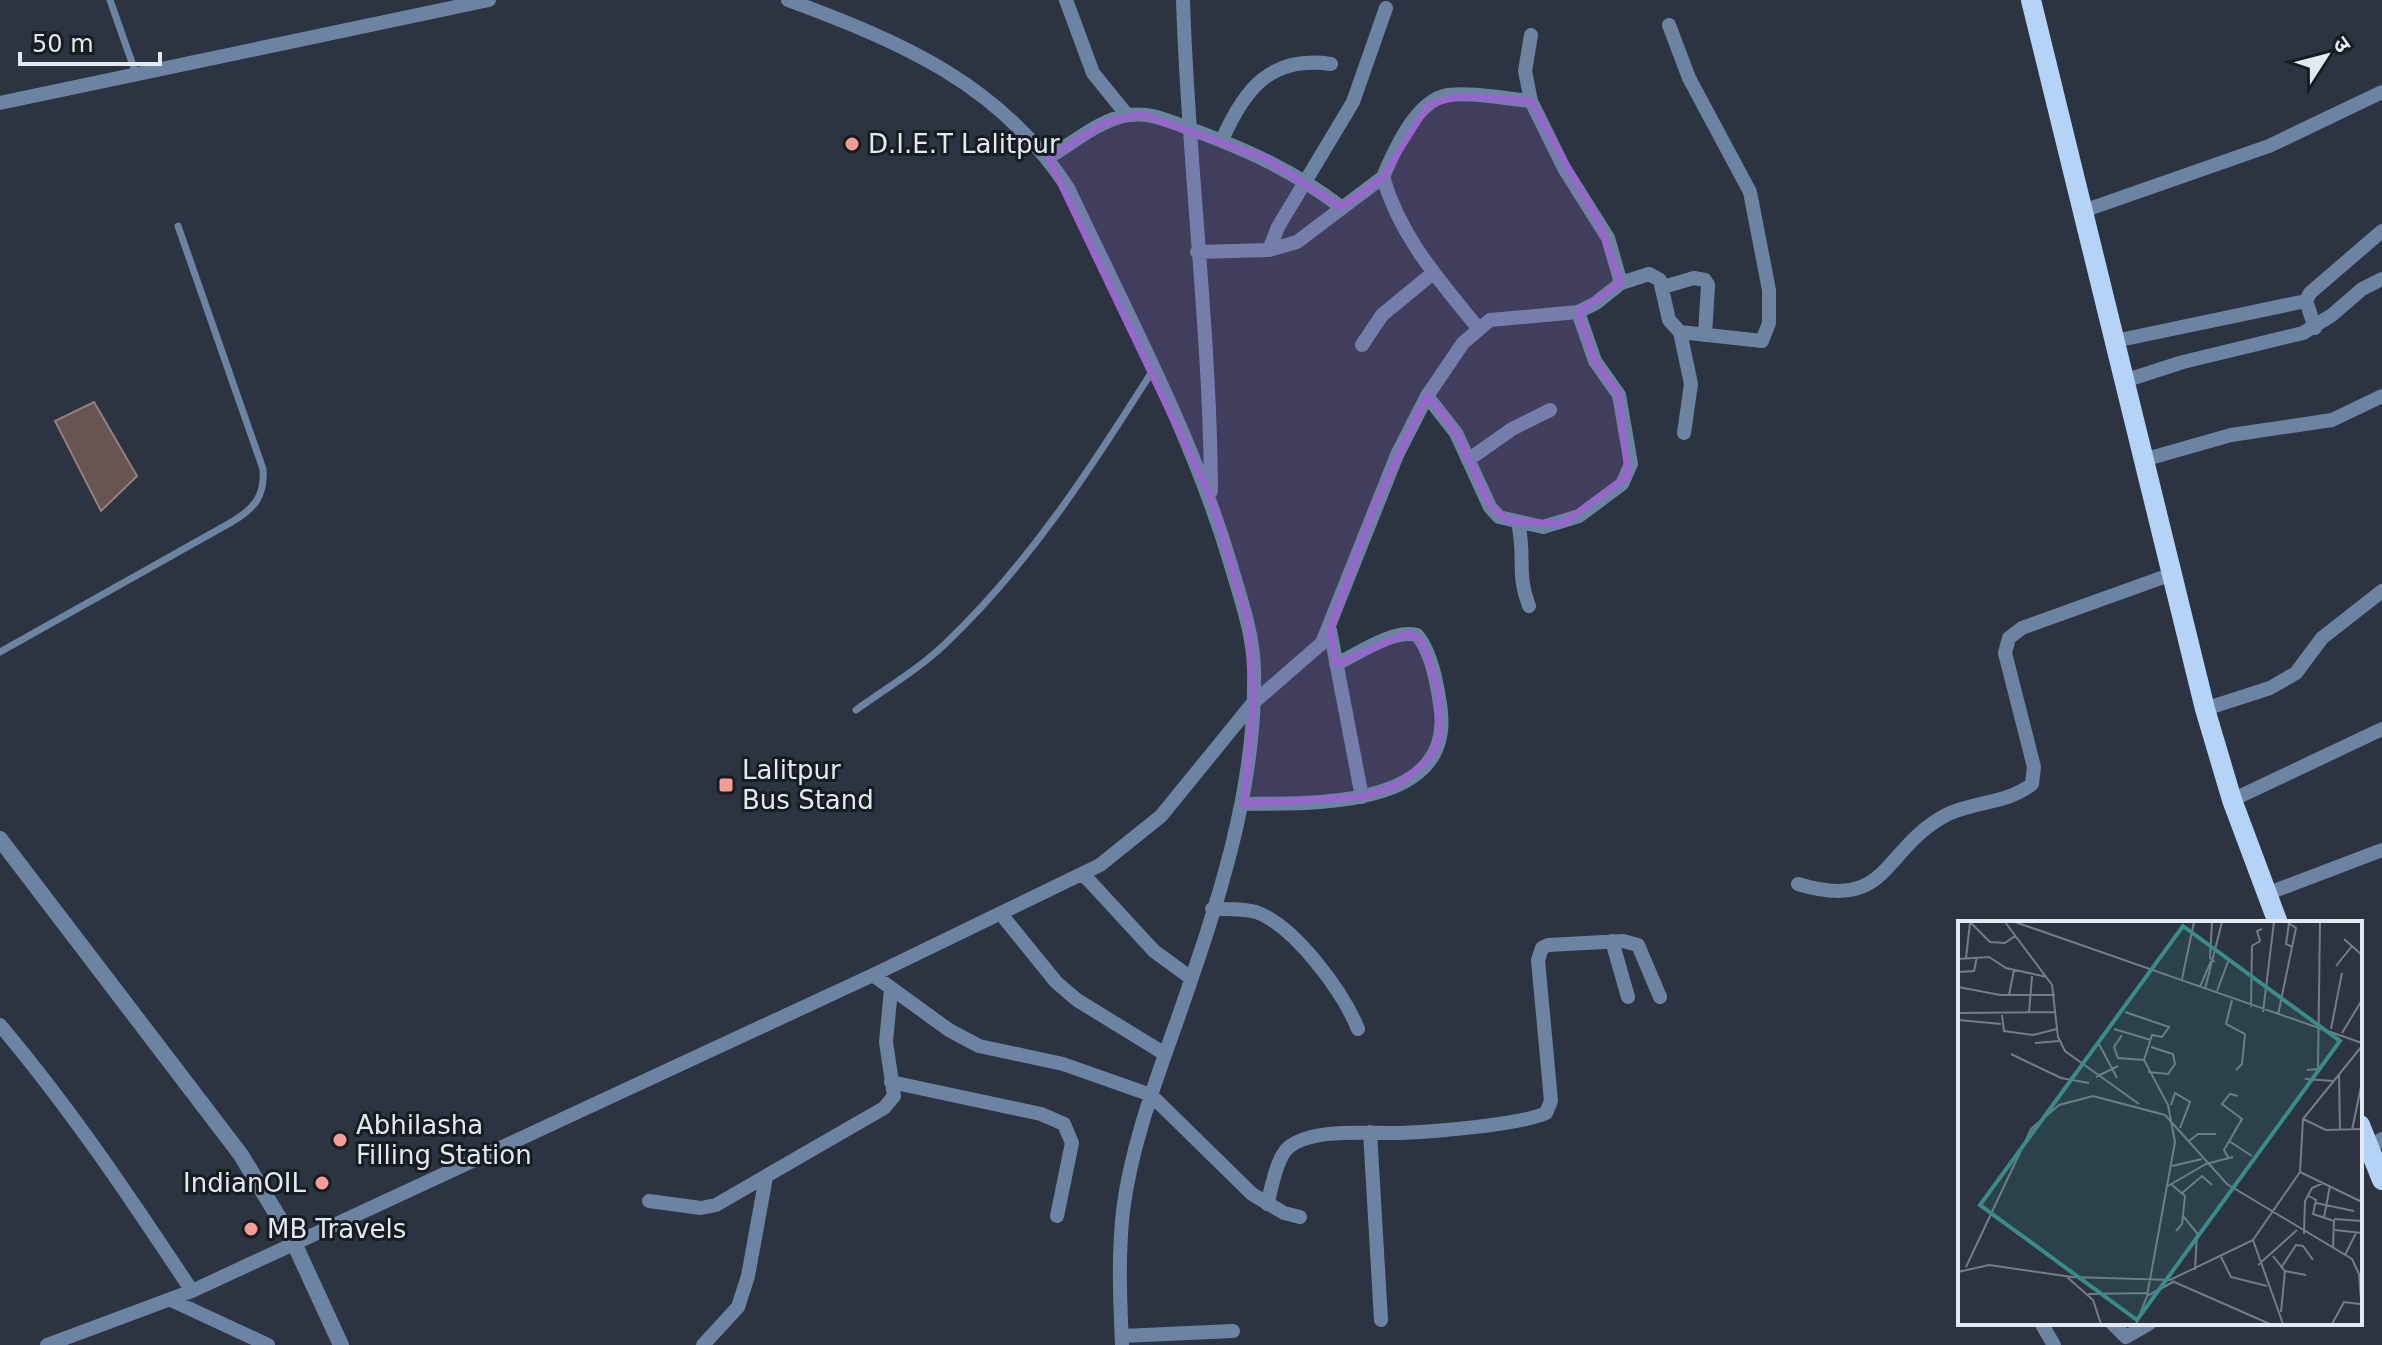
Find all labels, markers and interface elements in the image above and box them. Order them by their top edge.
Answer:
scale bar [20,16,160,66]
north arrow [2286,16,2366,96]
text: 50 m [32,30,94,58]
text: उ [2328,32,2356,58]
place label: D.I.E.T Lalitpur [868,129,1060,159]
marker: D.I.E.T Lalitpur [843,135,861,153]
place label: Lalitpur Bus Stand [742,755,874,815]
marker: Lalitpur Bus Stand [717,776,735,794]
inset map [1958,921,2362,1325]
place label: Abhilasha Filling Station [356,1110,532,1170]
marker: Abhilasha Filling Station [331,1131,349,1149]
place label: IndianOIL [183,1168,307,1198]
marker: IndianOIL [313,1174,331,1192]
place label: MB Travels [267,1214,406,1244]
marker: MB Travels [242,1220,260,1238]

